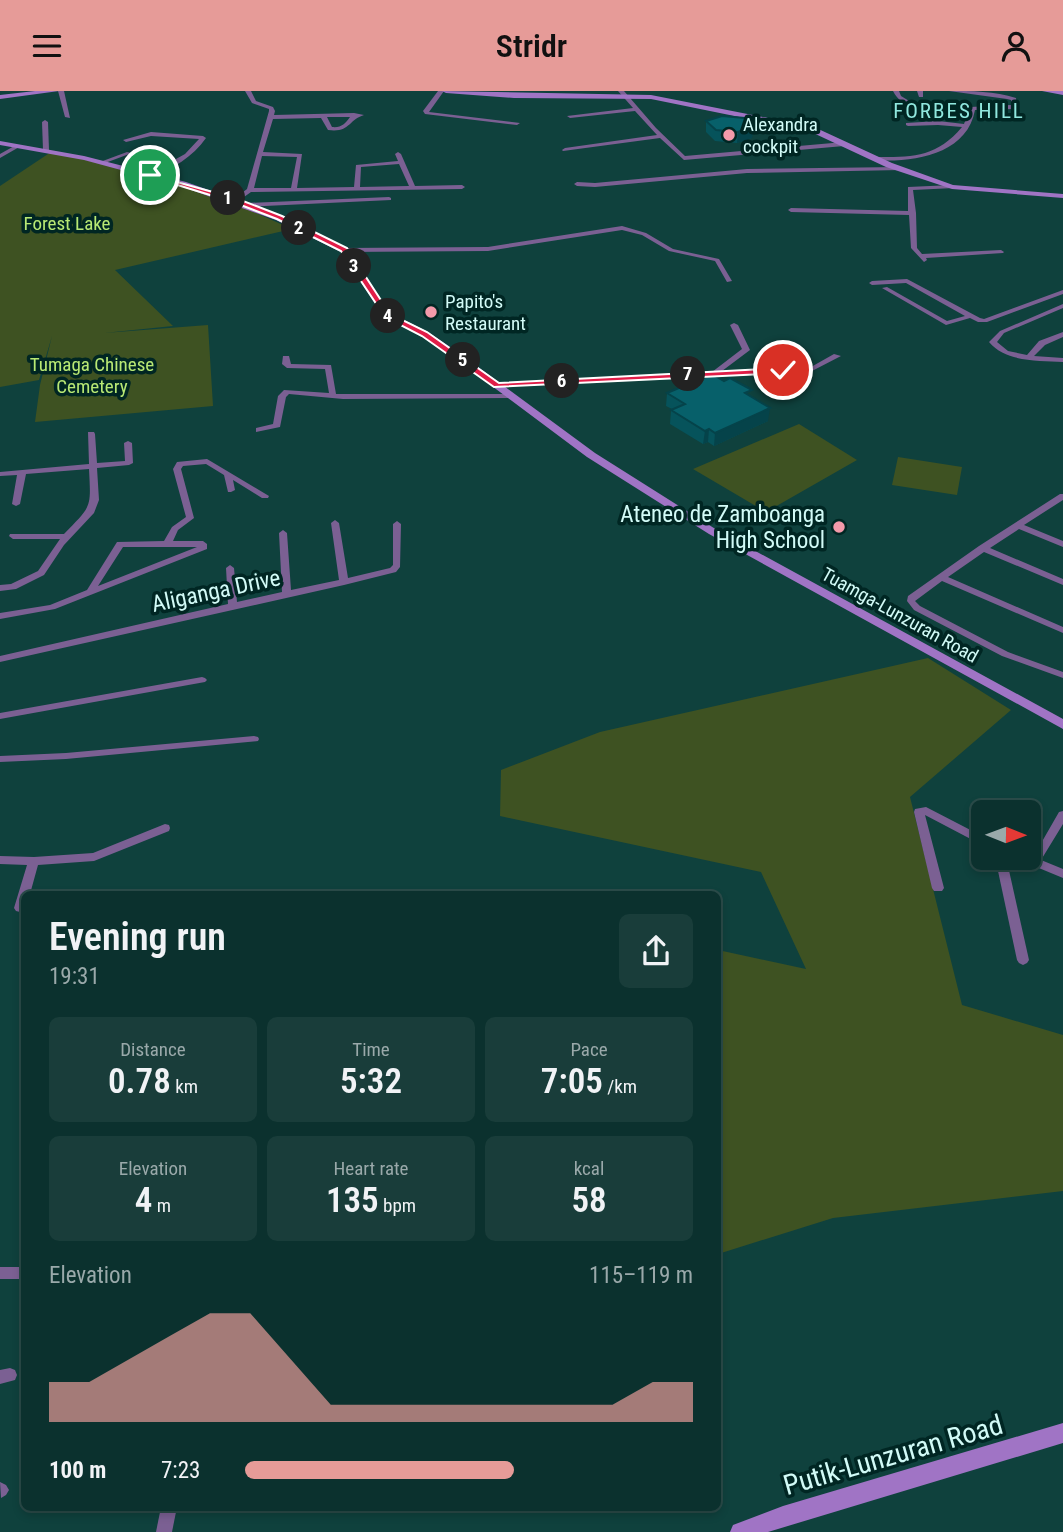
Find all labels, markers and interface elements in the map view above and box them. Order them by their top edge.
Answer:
icon: menu [28,27,66,65]
text: Stridr [496,27,567,65]
icon: person [997,27,1035,65]
district label: FORBES HILL [893,99,1025,123]
place label: Alexandra cockpit [743,113,818,158]
marker: Alexandra cockpit [721,127,737,143]
pin [120,145,180,205]
icon: arrive [131,156,169,194]
pin: 1 [210,181,246,215]
text: 1 [223,186,232,209]
pin: 2 [282,211,316,245]
park label: Forest Lake [23,212,111,235]
text: 2 [294,216,303,239]
pin: 3 [336,249,372,283]
text: 3 [349,254,358,277]
place label: Papito's Restaurant [445,290,526,335]
pin: 4 [370,299,406,334]
text: 4 [383,304,392,327]
marker: Papito's Restaurant [423,304,439,320]
pin [753,340,813,400]
pin: 5 [446,343,480,377]
text: 5 [458,348,467,371]
icon: check [764,351,802,389]
park label: Tumaga Chinese Cemetery [30,353,154,398]
pin: 7 [670,357,706,391]
text: 7 [683,362,692,385]
pin: 6 [544,363,580,399]
text: 6 [557,369,566,392]
place label: Ateneo de Zamboanga High School [620,501,825,554]
marker: Ateneo de Zamboanga High School [831,519,847,535]
street label: Tuamga-Lunzuran Road [818,562,982,668]
street label: Aliganga Drive [149,564,283,618]
north arrow [971,800,1041,870]
map controls [971,800,1041,870]
button: share [619,914,693,988]
text: Evening run [49,915,226,959]
text: 19:31 [49,963,100,990]
text: Distance [120,1038,186,1061]
text: Time [352,1038,390,1061]
text: Pace [570,1038,608,1061]
text: 0.78 [108,1061,171,1102]
text: 5:32 [340,1061,402,1102]
text: 7:05 [541,1061,603,1102]
text: km [171,1075,198,1098]
text: /km [603,1075,637,1098]
text: Elevation [119,1157,187,1180]
text: Heart rate [333,1157,409,1180]
text: kcal [574,1157,604,1180]
text: 4 [135,1180,152,1221]
text: 135 [326,1180,379,1221]
text: 58 [571,1180,607,1221]
text: m [152,1194,171,1217]
text: bpm [379,1194,416,1217]
text: Elevation [49,1262,132,1289]
text: 115–119 m [589,1262,693,1289]
street label: Putik-Lunzuran Road [780,1408,1006,1502]
text: 100 m [49,1457,106,1484]
text: 7:23 [161,1457,200,1484]

